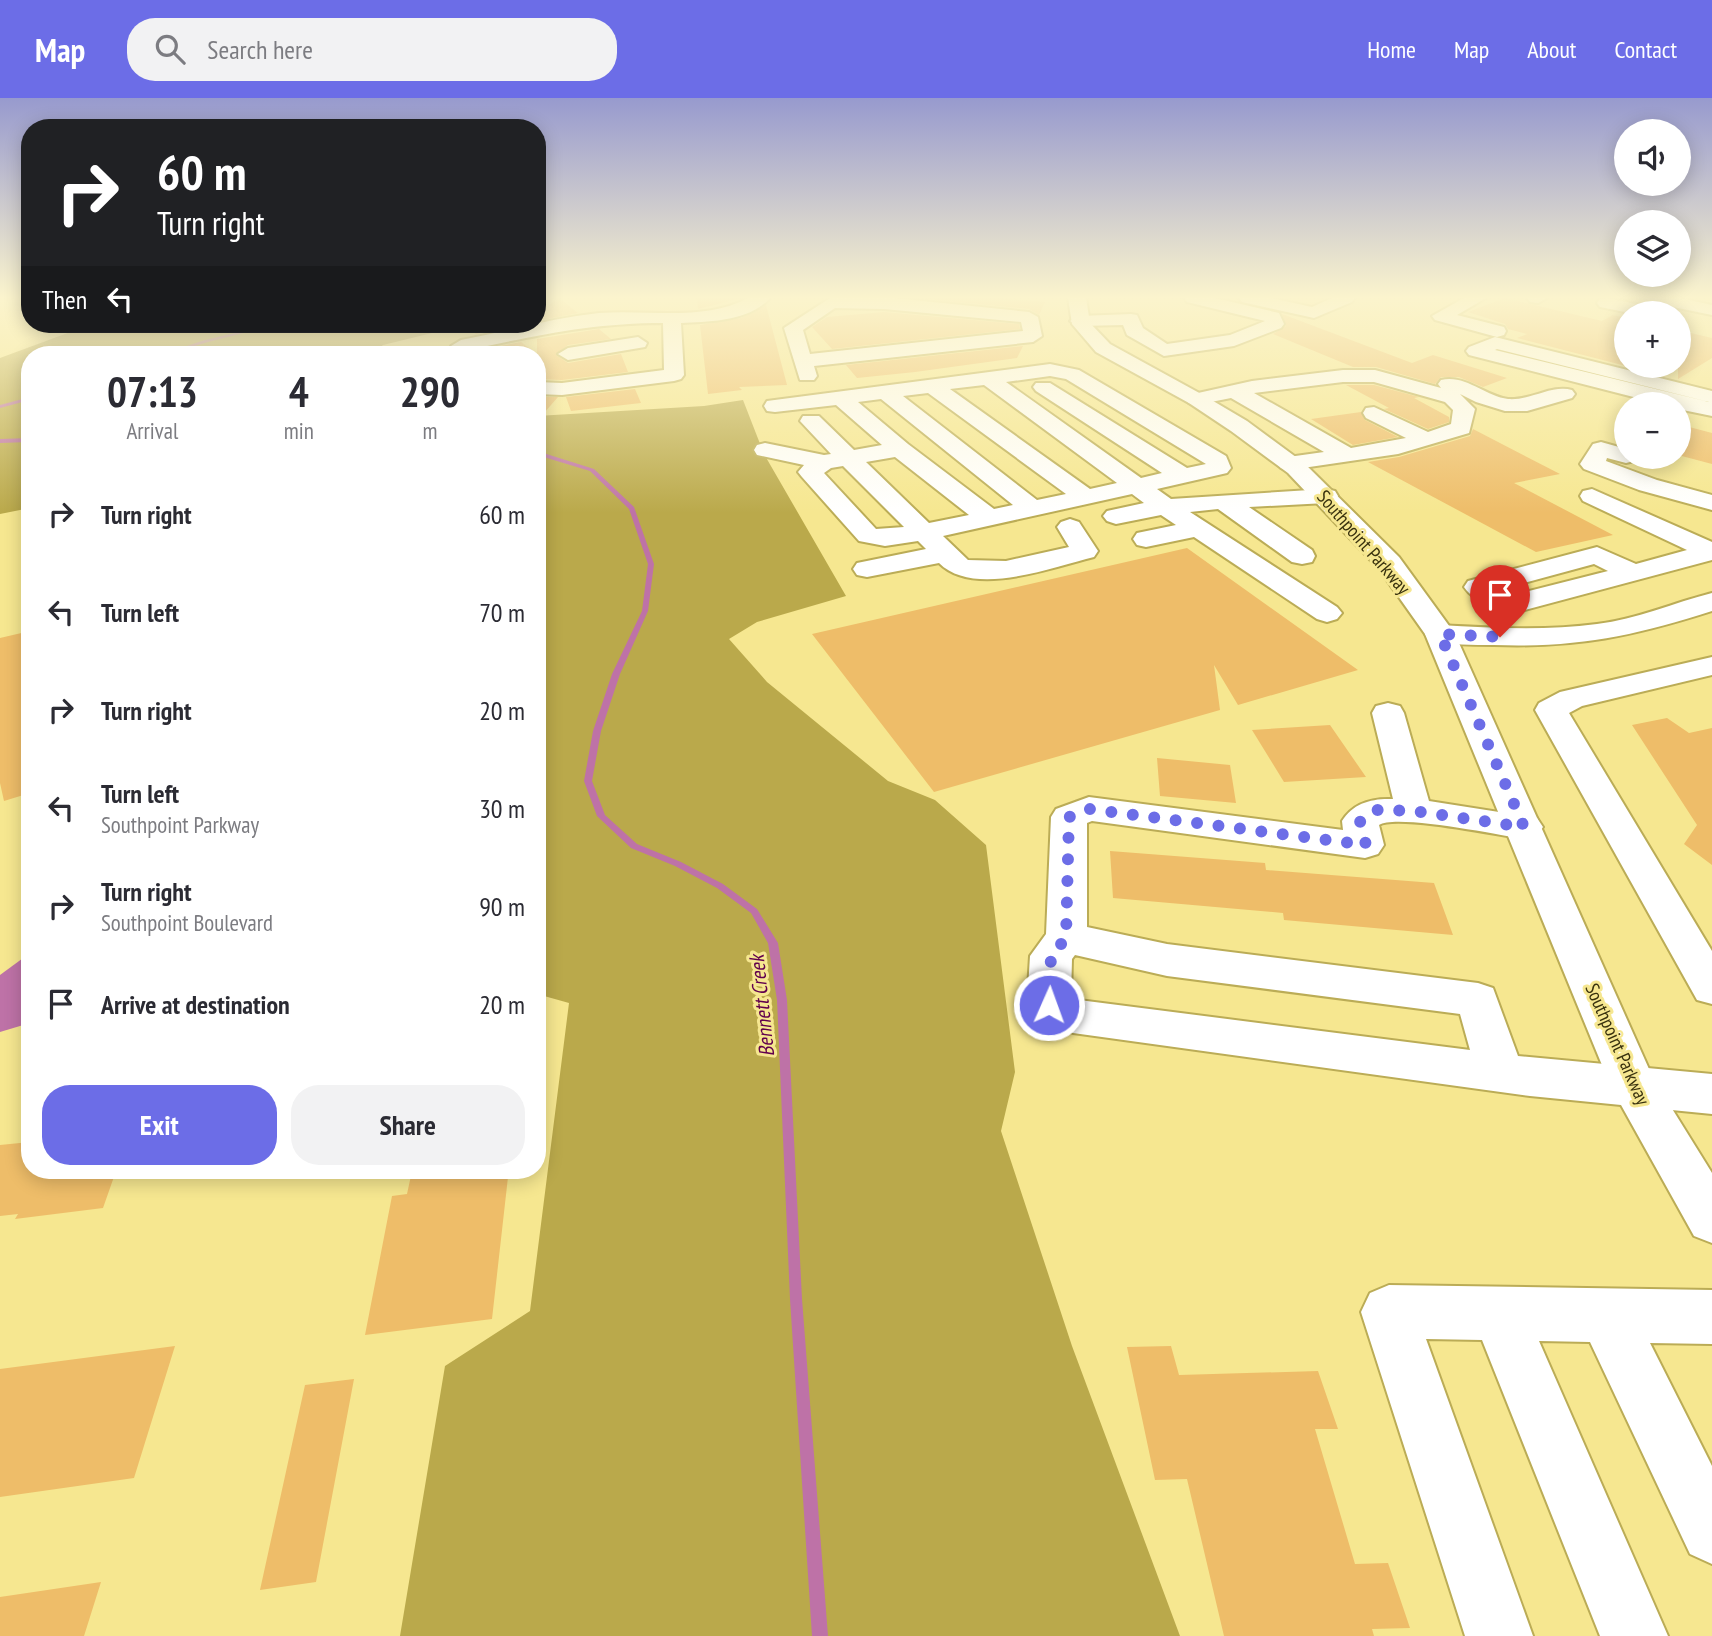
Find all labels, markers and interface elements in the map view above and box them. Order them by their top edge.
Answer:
search box [127,18,617,81]
text: Map [35,28,85,71]
icon: search [151,30,189,68]
text: Search here [207,33,313,66]
text: Home [1367,34,1416,65]
text: Map [1454,34,1489,65]
text: About [1527,34,1576,65]
text: Contact [1614,34,1677,65]
map controls [1614,119,1691,469]
button: sound [1614,119,1691,196]
text: 60 m [157,140,246,204]
icon: right [42,147,133,238]
text: Turn right [157,202,265,244]
button: layers [1614,210,1691,287]
icon: left [101,280,139,318]
text: Then [42,283,87,316]
button: + [1614,301,1691,378]
text: 07:13 [107,364,198,419]
text: 4 [289,364,309,419]
text: 290 [400,364,460,419]
button: − [1614,392,1691,469]
text: Arrival [126,416,178,445]
text: min [284,416,314,445]
text: m [422,416,437,445]
street label: Southpoint Parkway [1312,485,1416,600]
icon: right [42,495,80,533]
text: Turn right [101,498,192,531]
text: 60 m [479,498,525,531]
pin [1470,565,1530,637]
icon: arrive [1481,576,1519,614]
icon: left [42,593,80,631]
text: Turn left [101,596,179,629]
text: 70 m [479,596,525,629]
icon: right [42,691,80,729]
text: Turn right [101,694,192,727]
text: 20 m [479,694,525,727]
text: Turn left [101,777,179,810]
icon: left [42,789,80,827]
text: 30 m [479,792,525,825]
text: Southpoint Parkway [101,810,259,839]
text: Turn right [101,875,192,908]
icon: right [42,887,80,925]
text: 90 m [479,890,525,923]
text: Southpoint Boulevard [101,908,273,937]
water label: Bennett Creek [742,951,780,1058]
position arrow [1012,968,1086,1042]
street label: Southpoint Parkway [1580,979,1656,1109]
icon: arrive [42,985,80,1023]
text: Arrive at destination [101,988,290,1021]
text: 20 m [479,988,525,1021]
button: Exit [42,1085,277,1165]
button: Share [291,1085,525,1165]

